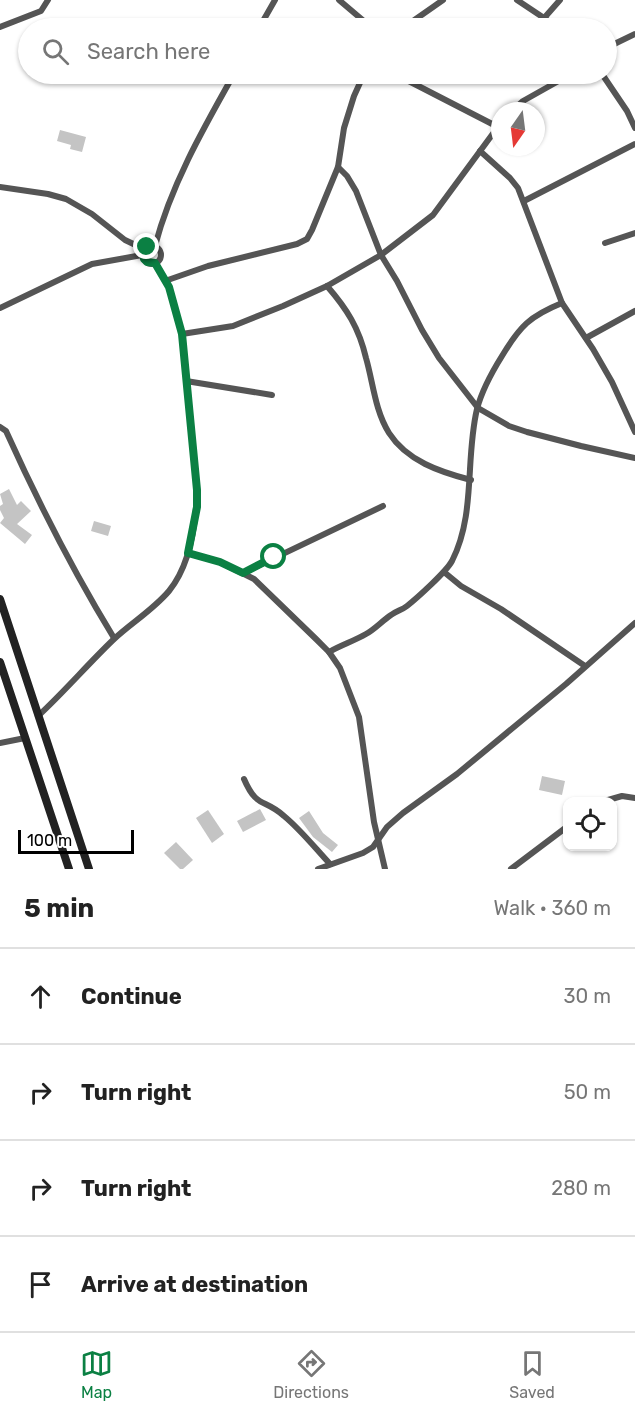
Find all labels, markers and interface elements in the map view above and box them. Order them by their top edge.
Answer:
search box [18,18,617,84]
icon: search [39,35,72,68]
text: Search here [87,38,210,65]
north arrow [491,102,545,156]
route end [133,233,159,259]
route start [260,543,286,569]
map controls [563,797,617,851]
button: locate [563,797,617,851]
scale bar [18,827,134,854]
text: 100 m [27,831,72,850]
text: 5 min [24,893,94,924]
text: Walk · 360 m [494,896,611,920]
icon: ahead [24,980,57,1013]
text: Continue [81,983,182,1010]
text: 30 m [564,984,611,1008]
icon: right [24,1076,57,1109]
text: Turn right [81,1079,191,1106]
text: 50 m [564,1080,611,1104]
icon: right [24,1172,57,1205]
text: Turn right [81,1175,191,1202]
text: 280 m [551,1176,611,1200]
icon: arrive [24,1268,57,1301]
text: Arrive at destination [81,1271,308,1298]
tab: Map [80,1347,113,1402]
tab: Directions [273,1347,349,1402]
tab: Saved [509,1347,555,1402]

